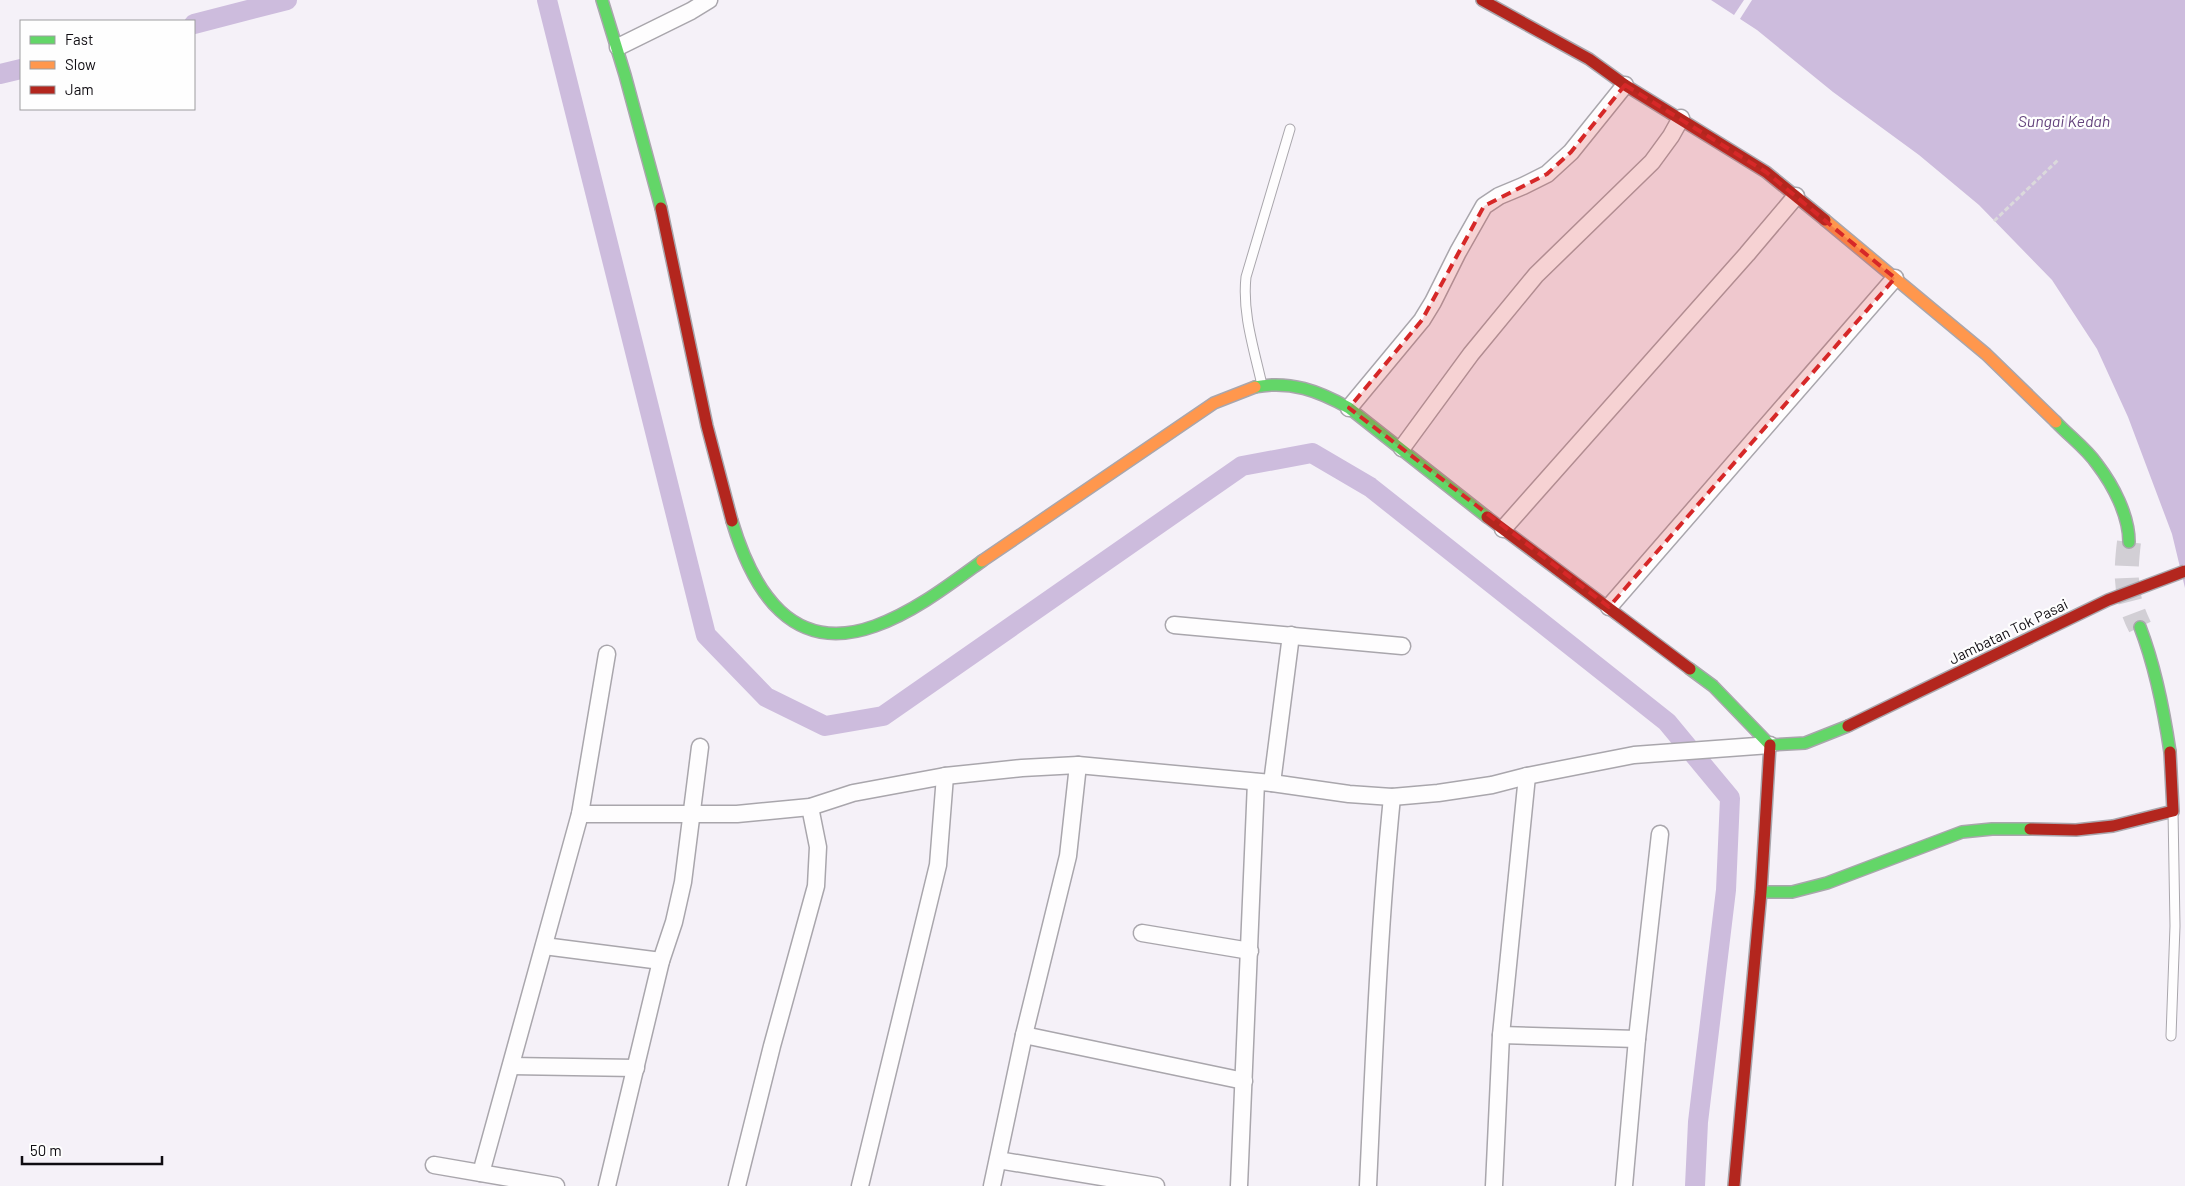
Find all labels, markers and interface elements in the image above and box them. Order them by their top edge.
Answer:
legend [20,20,195,110]
text: Fast [65,30,93,48]
text: Slow [65,55,96,73]
text: Jam [65,80,94,98]
water label: Sungai Kedah [2018,111,2110,130]
street label: Jambatan Tok Pasai [1946,594,2070,668]
scale bar [22,1134,162,1166]
text: 50 m [30,1141,62,1159]

